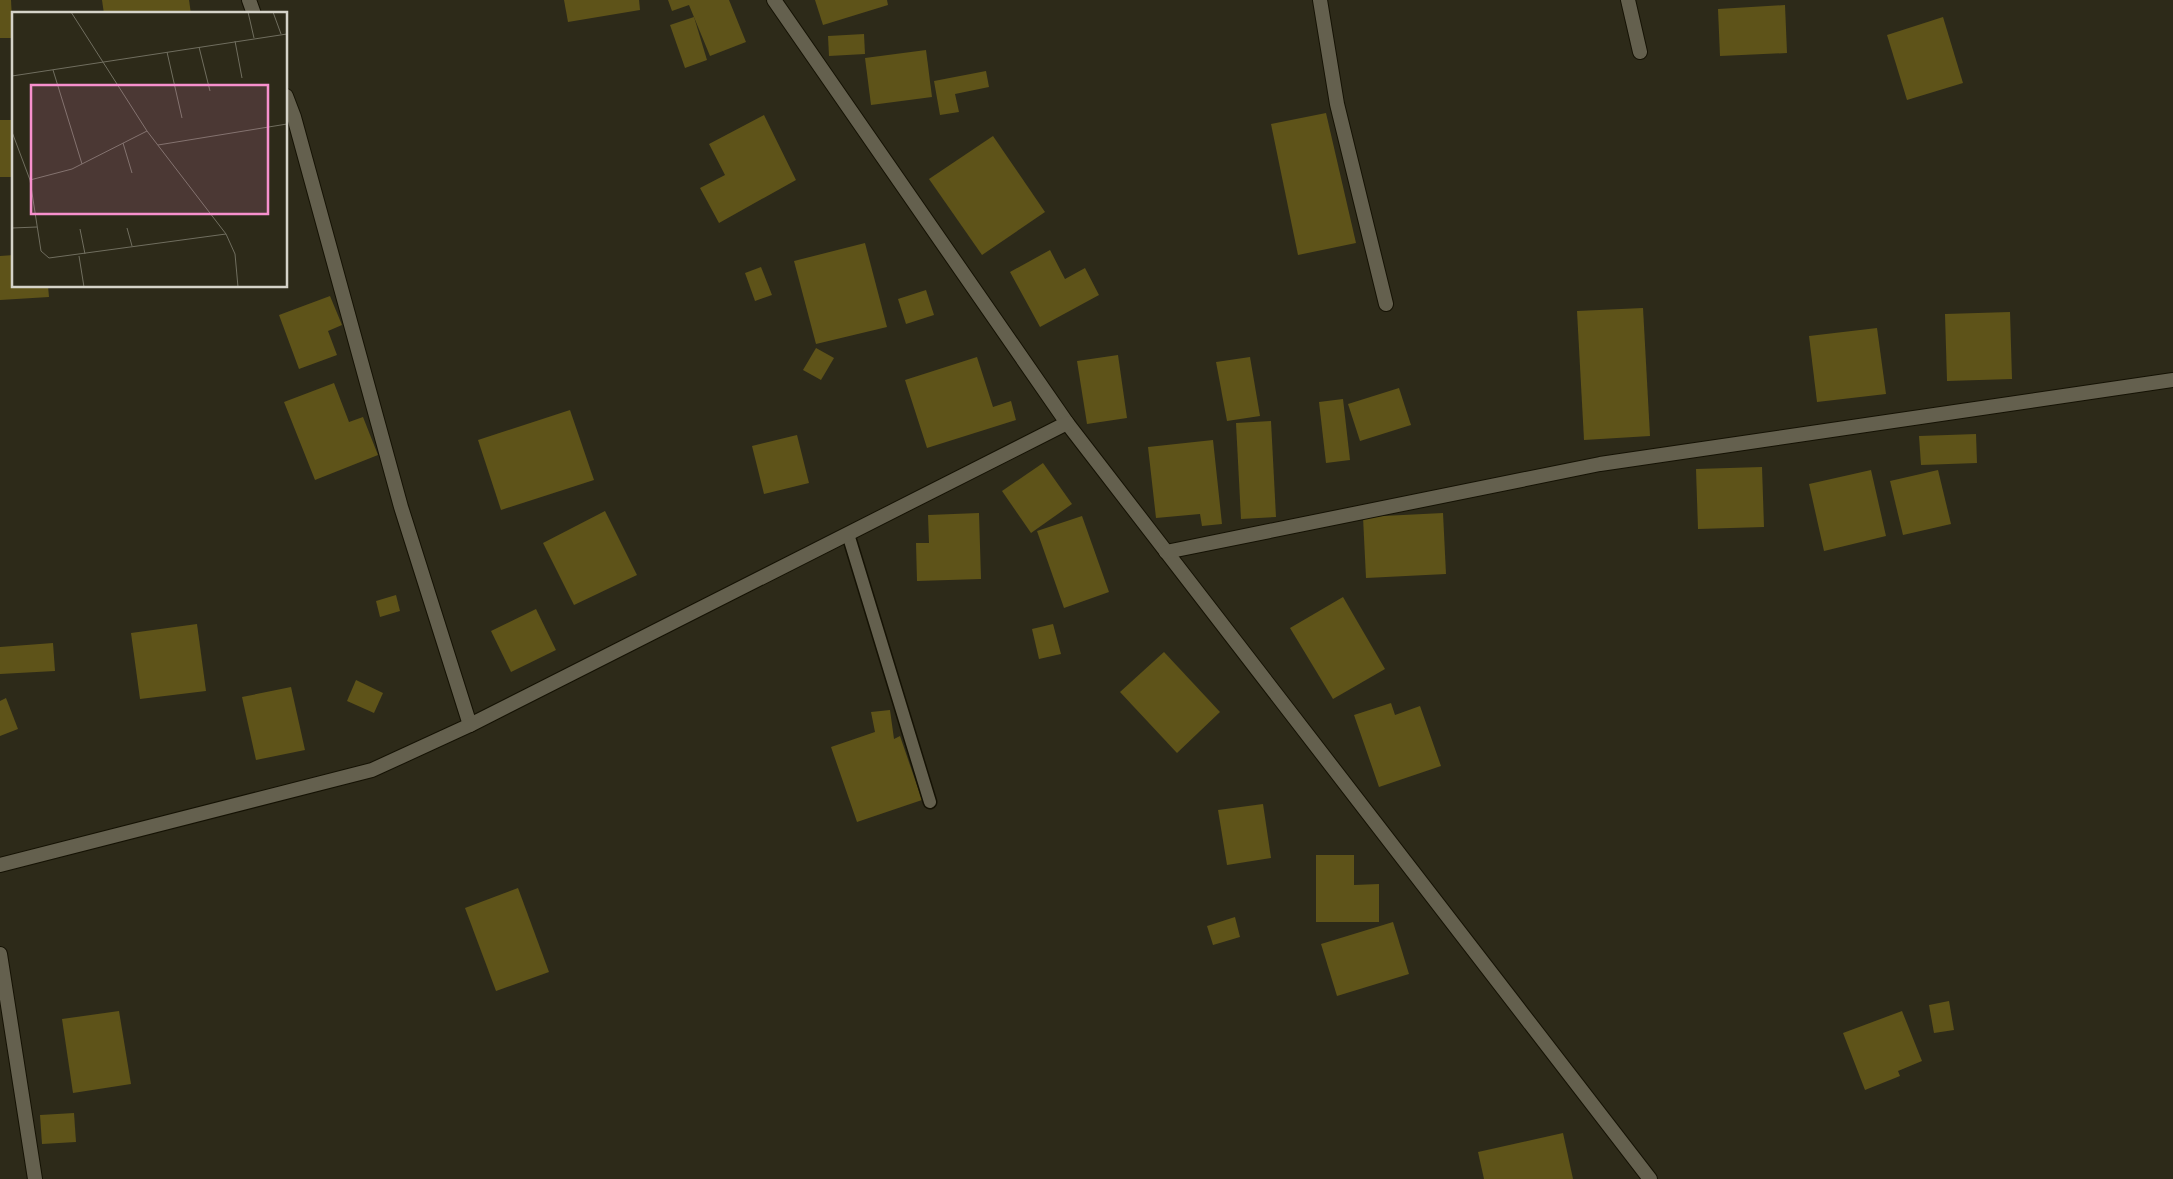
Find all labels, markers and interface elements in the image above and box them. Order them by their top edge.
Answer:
inset map [12,12,288,288]

